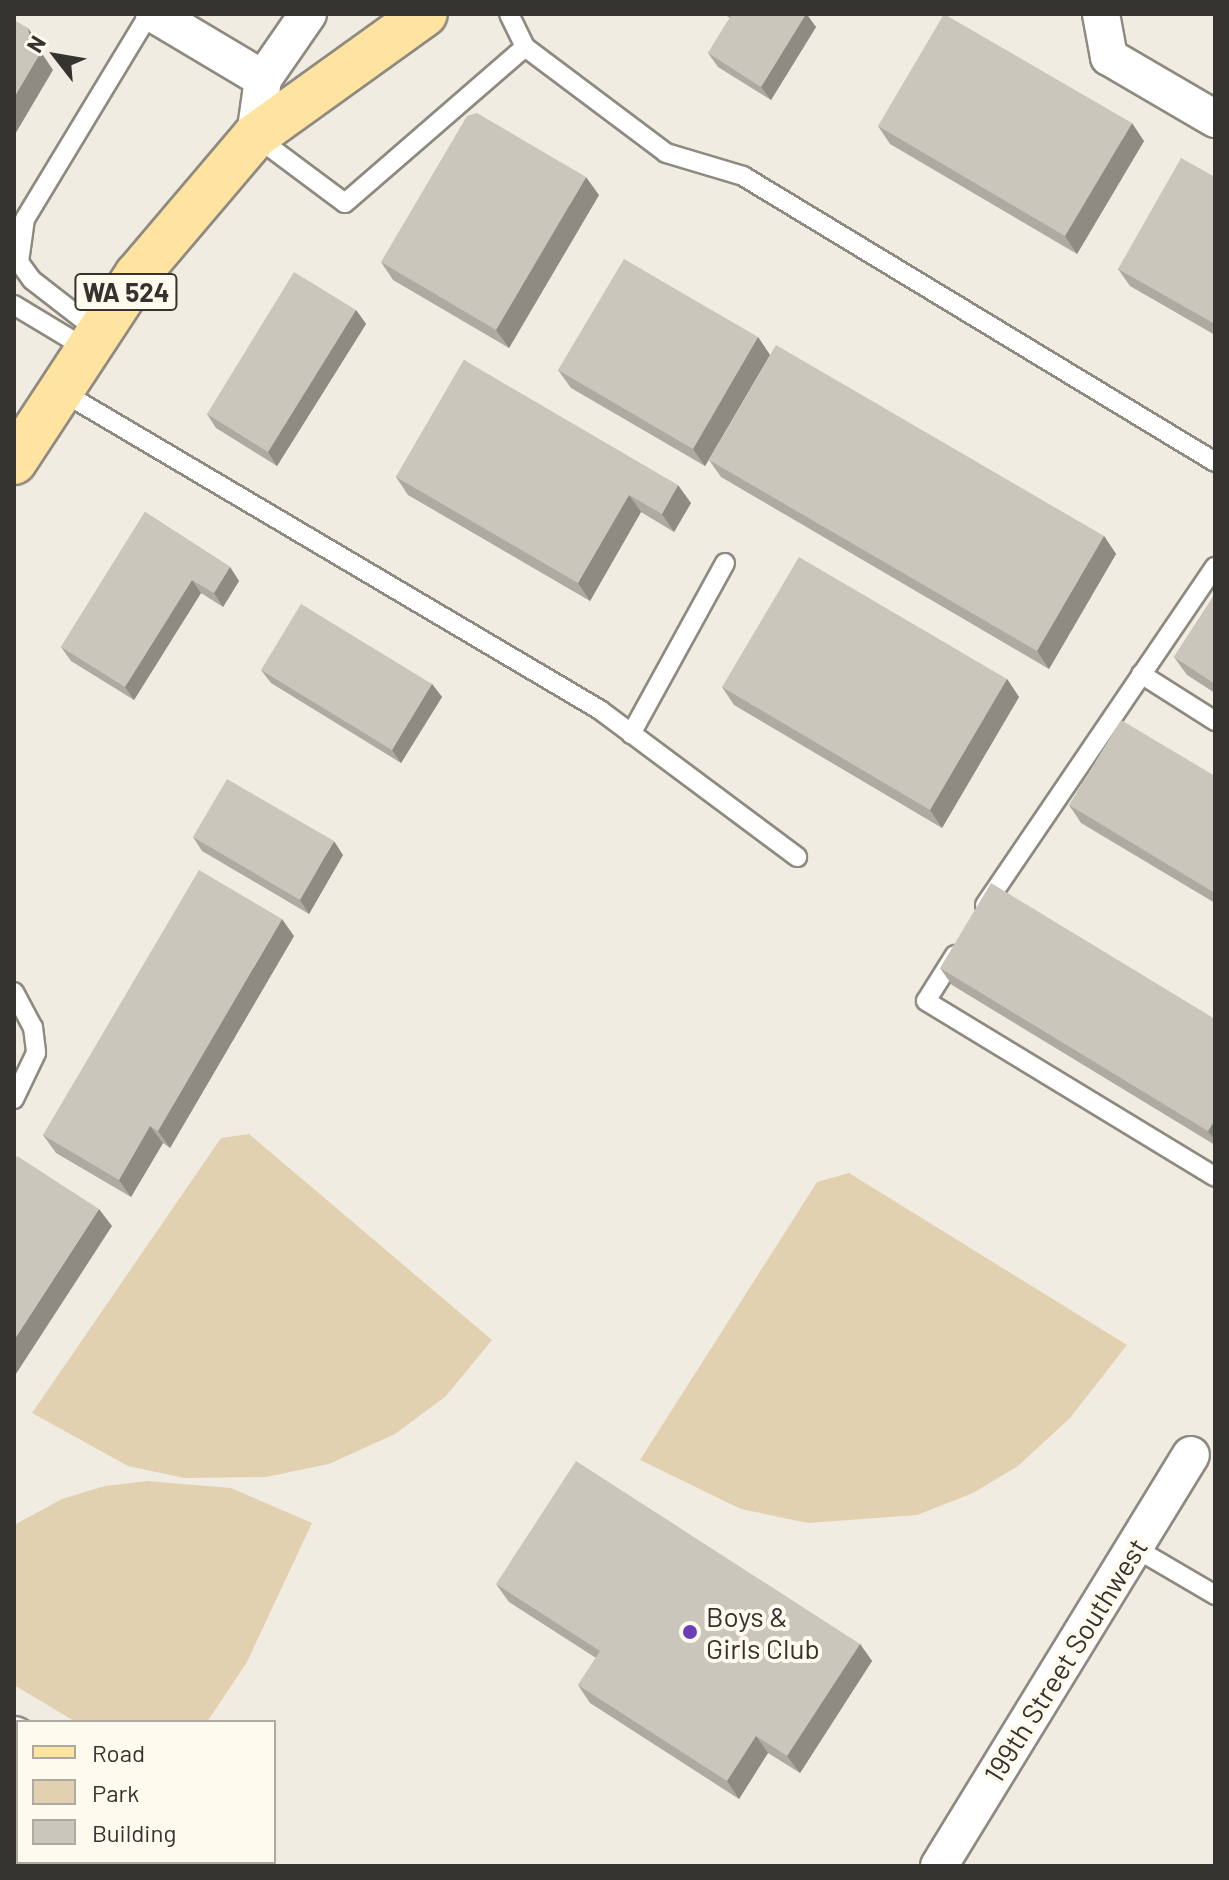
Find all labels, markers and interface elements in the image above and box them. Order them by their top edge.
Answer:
north arrow [16,16,96,96]
text: N [21,31,50,57]
road number: WA 524 [74,270,178,314]
street label: 199th Street Southwest [976,1532,1154,1788]
place label: Boys & Girls Club [706,1599,820,1665]
marker: Boys & Girls Club [681,1623,699,1641]
legend [16,1720,276,1864]
text: Road [92,1738,145,1767]
text: Park [92,1778,139,1807]
text: Building [92,1818,176,1847]

